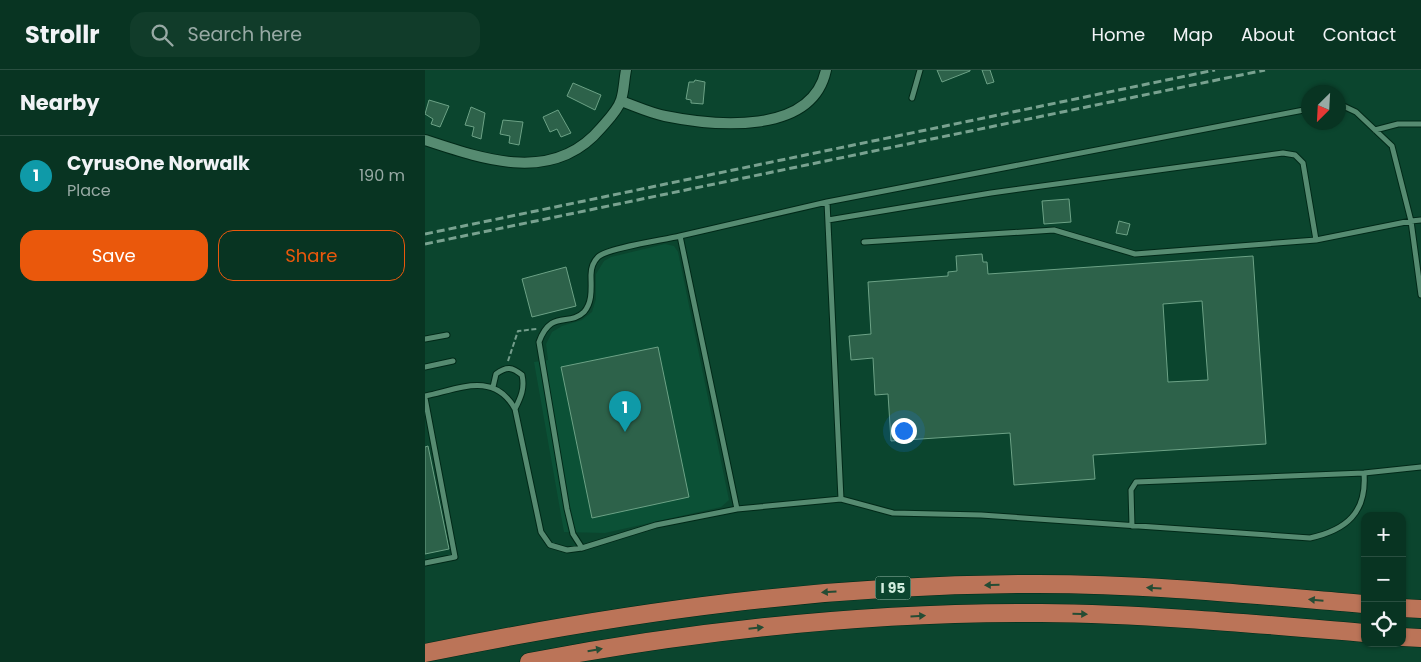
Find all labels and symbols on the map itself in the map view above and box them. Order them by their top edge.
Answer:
north arrow [1301,85,1346,130]
pin: 1 [609,391,641,432]
your location [891,418,917,444]
road number: I 95 [875,576,911,600]
one-way arrow [983,581,999,589]
one-way arrow [1146,583,1162,591]
one-way arrow [821,588,837,596]
one-way arrow [1308,596,1324,604]
one-way arrow [1072,610,1088,618]
one-way arrow [910,611,926,619]
one-way arrow [748,624,764,632]
one-way arrow [587,646,603,654]

